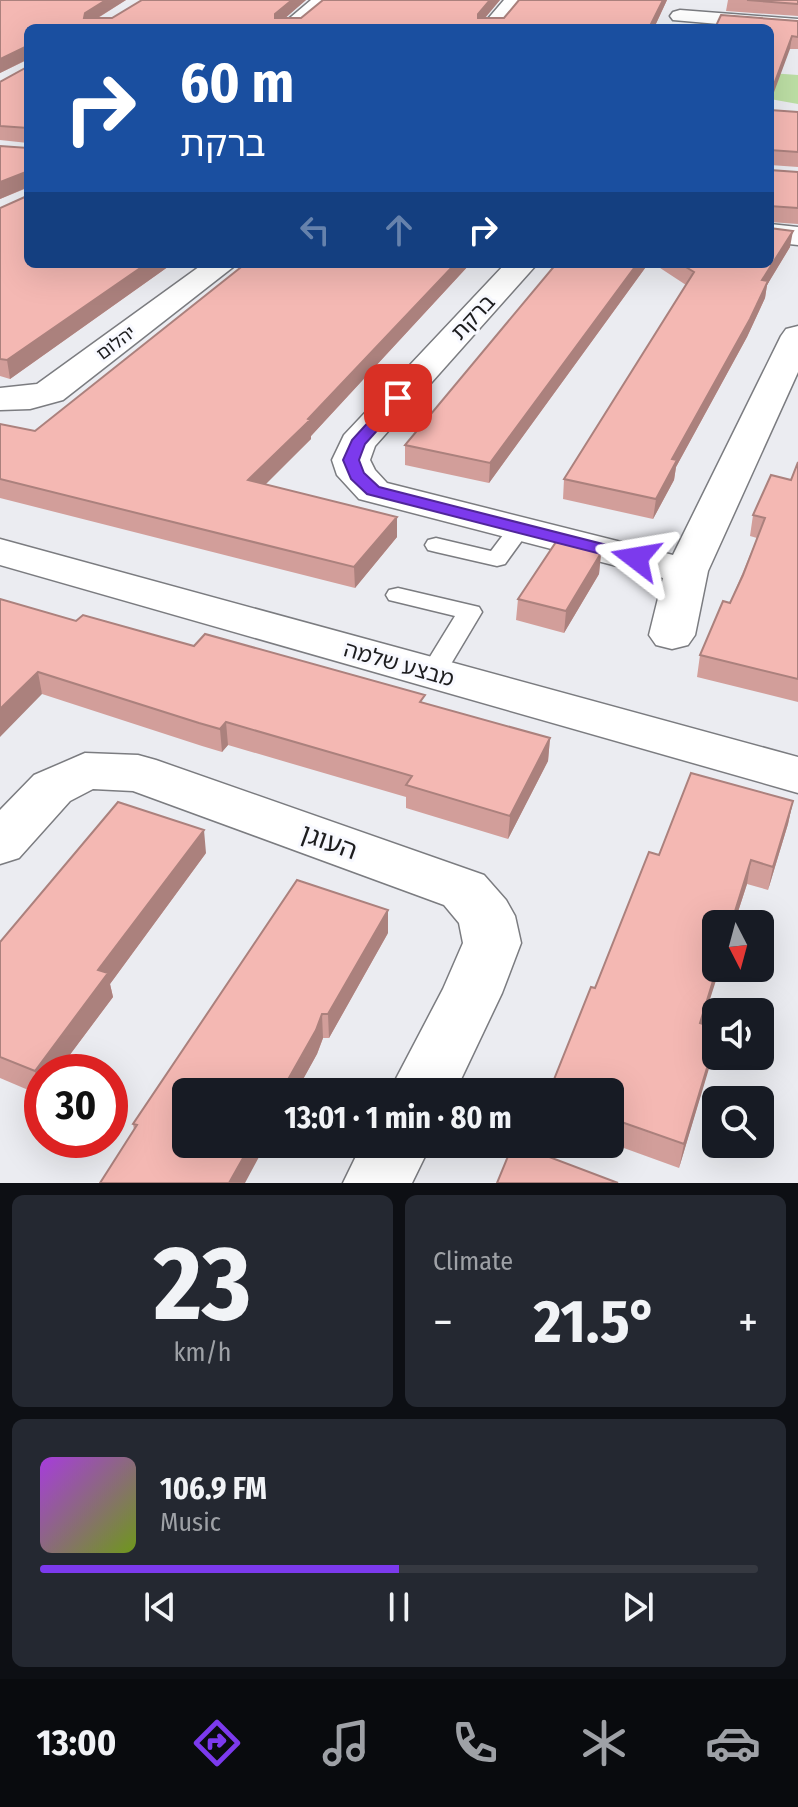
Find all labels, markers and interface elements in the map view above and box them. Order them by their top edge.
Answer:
text: 60 m [180,50,294,117]
icon: right [48,56,152,160]
text: ברקת [180,122,266,166]
icon: left [293,208,337,252]
icon: ahead [377,208,421,252]
icon: right [461,208,505,252]
street label: ברקת [445,289,501,345]
street label: יהלום [92,321,140,365]
pin [364,364,432,432]
icon: arrive [376,376,420,420]
position arrow [594,516,678,600]
street label: מבצע שלמה [341,635,457,693]
street label: העוגן [297,818,361,866]
north arrow [702,910,774,982]
map controls [702,910,774,1158]
button: sound [702,998,774,1070]
speed limit sign: 30 [24,1054,128,1158]
button: search [702,1086,774,1158]
text: 13:01 · 1 min · 80 m [284,1100,512,1136]
text: 23 [154,1222,251,1347]
text: Climate [433,1246,513,1277]
text: 21.5° [534,1286,657,1358]
text: − [433,1296,453,1349]
text: + [738,1296,758,1349]
text: km/h [174,1337,231,1368]
text: 106.9 FM [160,1471,267,1507]
text: Music [160,1507,221,1538]
icon: previous [138,1585,182,1629]
icon: pause [377,1585,421,1629]
icon: next [616,1585,660,1629]
icon: directions [189,1715,245,1771]
icon: music [318,1715,374,1771]
icon: phone [447,1715,503,1771]
icon: climate [576,1715,632,1771]
icon: car [705,1715,761,1771]
text: 13:00 [37,1721,116,1765]

